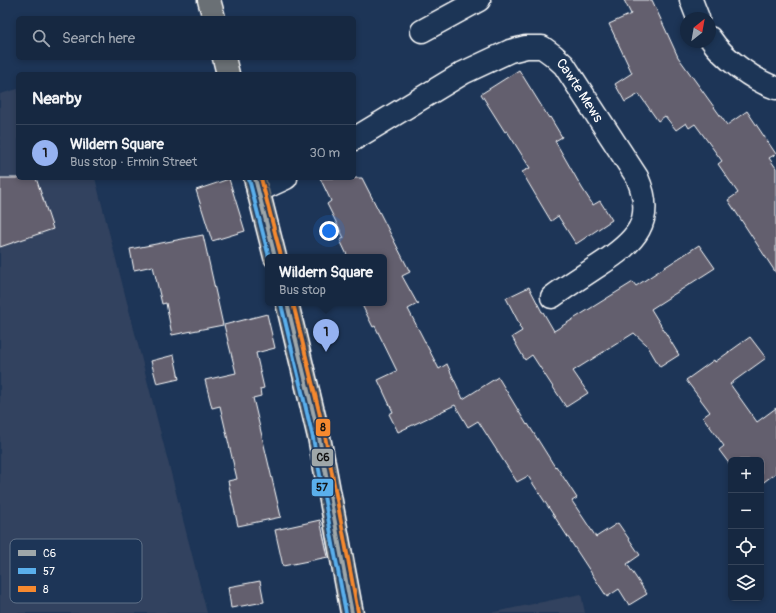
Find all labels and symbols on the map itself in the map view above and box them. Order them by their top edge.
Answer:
north arrow [680,12,716,48]
street label: Cawte Mews [553,55,607,126]
your location [319,221,339,241]
pin: 1 [313,319,339,352]
line badge: 8 [315,418,331,437]
text: 8 [320,421,326,434]
line badge: C6 [311,448,334,467]
text: C6 [316,451,330,464]
line badge: 57 [311,478,334,497]
text: 57 [316,481,328,494]
legend [10,539,142,603]
text: C6 [43,547,56,560]
text: 57 [43,565,55,578]
text: 8 [43,583,49,596]

